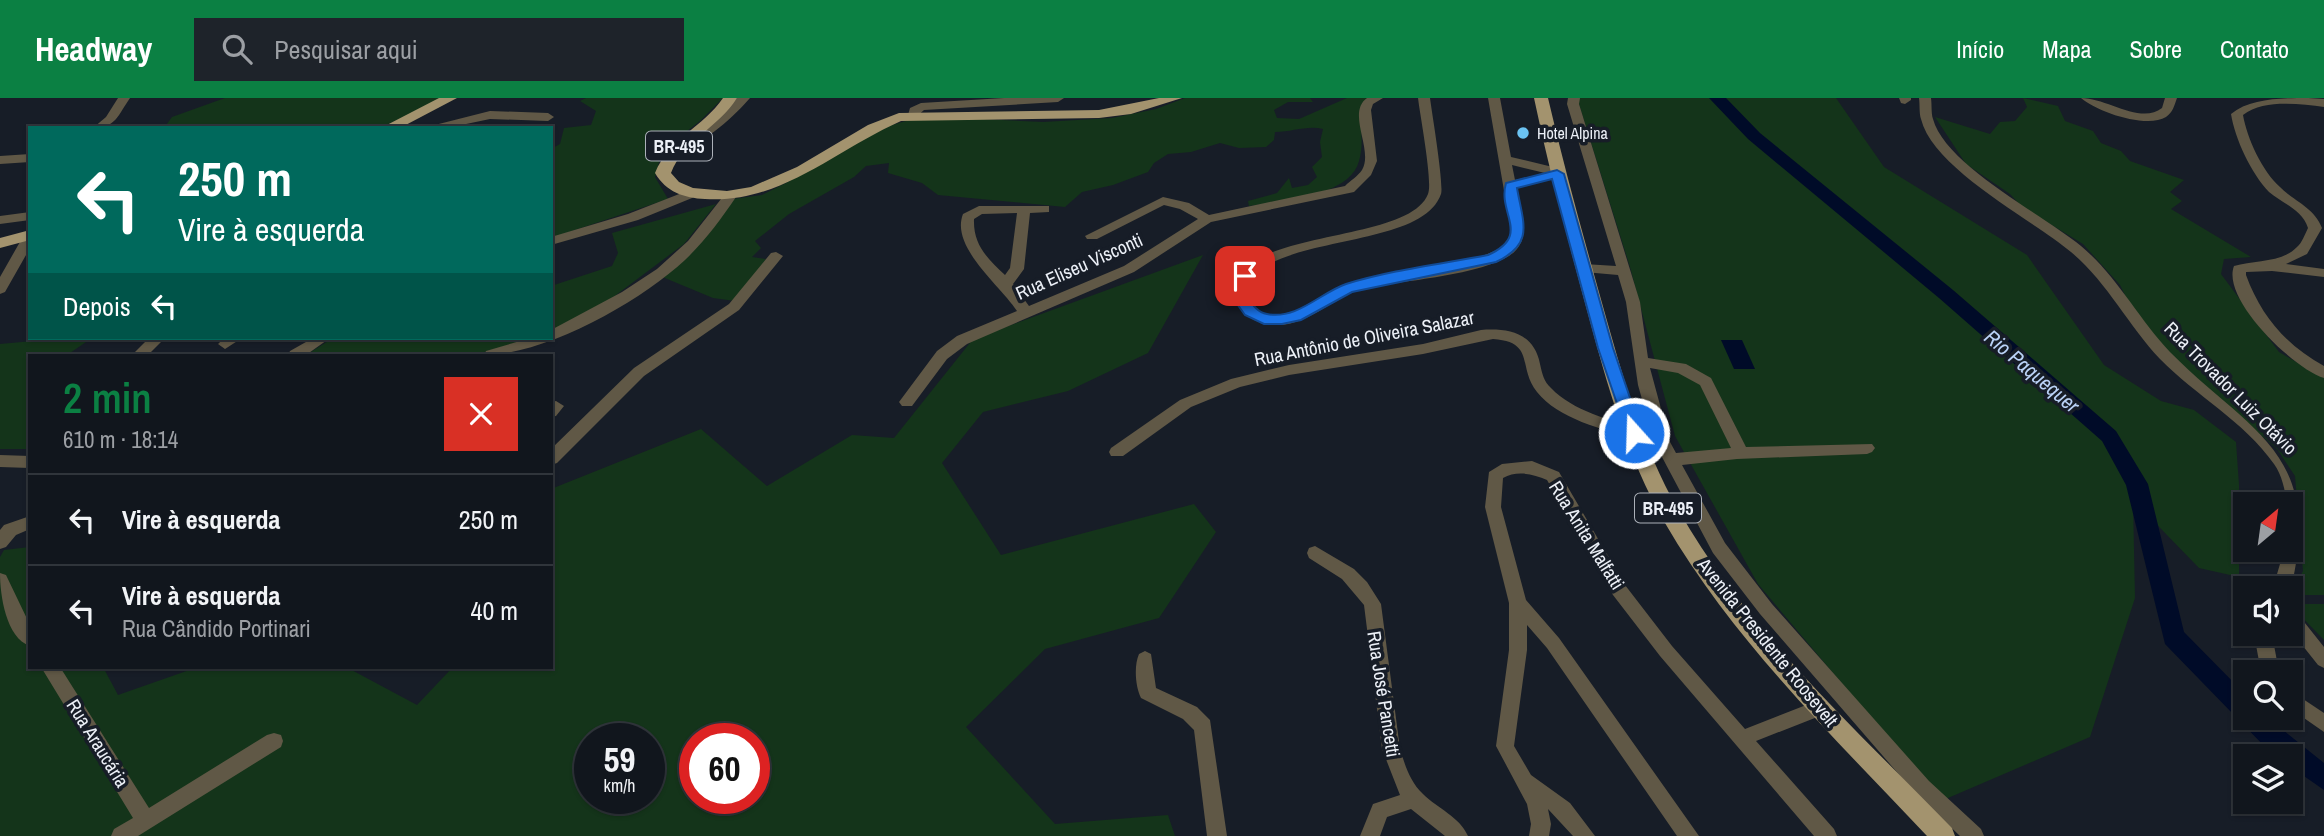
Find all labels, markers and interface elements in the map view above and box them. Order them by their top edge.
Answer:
search box [194,18,684,81]
text: Headway [35,27,152,71]
icon: search [218,30,256,68]
text: Pesquisar aqui [274,32,418,67]
text: Início [1956,33,2004,65]
text: Mapa [2042,33,2092,65]
text: Sobre [2130,33,2182,65]
text: Contato [2220,33,2289,65]
place label: Hotel Alpina [1537,122,1608,144]
marker: Hotel Alpina [1515,125,1531,141]
road number: BR-495 [646,131,712,160]
text: 250 m [178,145,292,211]
icon: left [63,154,154,245]
text: Vire à esquerda [178,208,364,251]
street label: Rua Eliseu Visconti [1011,226,1147,306]
pin [1215,246,1275,306]
icon: arrive [1226,257,1264,295]
icon: left [145,287,183,325]
text: Depois [63,289,131,324]
street label: Rua Antônio de Oliveira Salazar [1252,304,1477,372]
street label: Rua Trovador Luiz Otávio [2159,316,2303,460]
water label: Rio Paquequer [1978,323,2087,420]
text: 2 min [63,370,152,426]
button: close [444,377,518,451]
position arrow [1597,396,1671,470]
text: 610 m · 18:14 [63,424,178,455]
street label: Rua Anita Malfatti [1543,476,1631,594]
north arrow [2233,492,2303,562]
map controls [2233,492,2303,814]
road number: BR-495 [1635,494,1701,522]
icon: left [63,501,101,539]
text: Vire à esquerda [122,502,280,537]
text: 250 m [459,502,518,537]
street label: Avenida Presidente Roosevelt [1691,551,1845,732]
button: sound [2233,576,2303,646]
text: Vire à esquerda [122,578,280,613]
icon: left [63,592,101,630]
text: 40 m [471,593,518,628]
text: Rua Cândido Portinari [122,613,311,644]
street label: Rua José Pancetti [1361,629,1407,759]
button: search [2233,660,2303,730]
street label: Rua Araucária [61,694,136,792]
speed limit sign: 60 [679,723,770,814]
text: 59 [604,736,635,783]
button: layers [2233,744,2303,814]
text: km/h [604,773,636,798]

